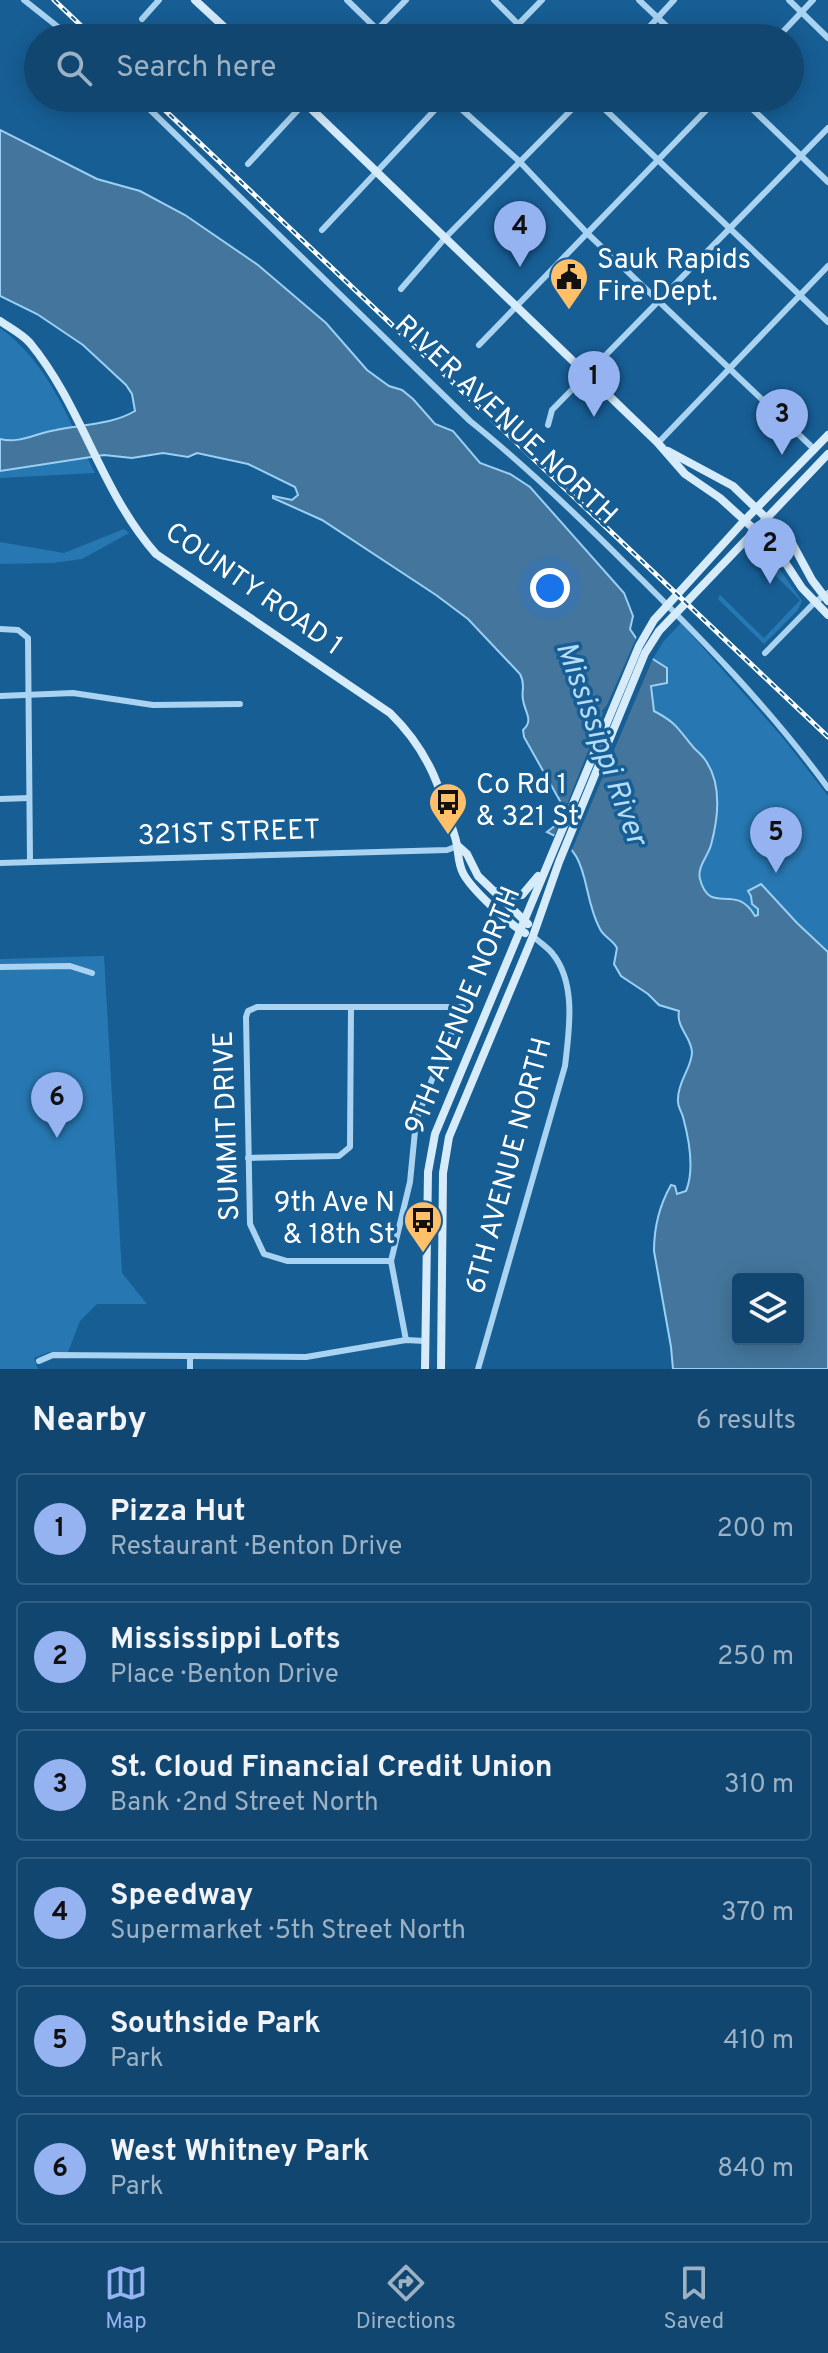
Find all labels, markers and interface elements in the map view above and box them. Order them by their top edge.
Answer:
search box [24,24,804,112]
icon: search [52,46,96,90]
text: Search here [116,50,276,87]
pin: 4 [494,201,546,267]
place label: Sauk Rapids Fire Dept. [597,243,751,311]
public building icon: Sauk Rapids Fire Dept. [548,256,590,311]
street label: RIVER AVENUE NORTH [386,308,624,534]
pin: 1 [568,351,620,417]
pin: 3 [756,389,808,455]
street label: COUNTY ROAD 1 [157,515,349,665]
pin: 2 [744,518,796,584]
your location [530,568,570,608]
water label: Mississippi River [546,637,655,853]
place label: Co Rd 1 & 321 St [476,768,579,836]
bus stop icon: Co Rd 1 & 321 St [427,781,469,836]
pin: 5 [750,807,802,873]
street label: 321ST STREET [137,813,321,855]
street label: 9TH AVENUE NORTH [398,882,530,1140]
street label: SUMMIT DRIVE [207,1030,249,1222]
street label: 6TH AVENUE NORTH [458,1034,562,1298]
pin: 6 [31,1072,83,1138]
place label: 9th Ave N & 18th St [274,1186,395,1254]
bus stop icon: 9th Ave N & 18th St [402,1199,444,1254]
map controls [732,1273,804,1345]
button: layers [732,1273,804,1345]
text: Nearby [32,1400,147,1443]
text: 6 results [696,1405,796,1438]
text: Pizza Hut [110,1494,246,1531]
text: 1 [55,1513,65,1546]
text: 200 m [717,1513,794,1546]
text: Restaurant · Benton Drive [110,1531,402,1564]
text: Mississippi Lofts [110,1622,341,1659]
text: 2 [52,1641,68,1674]
text: 250 m [717,1641,794,1674]
text: Place · Benton Drive [110,1659,339,1692]
text: St. Cloud Financial Credit Union [110,1750,553,1787]
text: 3 [52,1769,68,1802]
text: 310 m [724,1769,794,1802]
text: Bank · 2nd Street North [110,1787,379,1820]
text: Speedway [110,1878,253,1915]
text: 4 [52,1897,68,1930]
text: 370 m [721,1897,794,1930]
text: Supermarket · 5th Street North [110,1915,466,1948]
text: Southside Park [110,2006,321,2043]
text: 5 [52,2025,68,2058]
text: 410 m [723,2025,794,2058]
text: Park [110,2043,164,2076]
text: West Whitney Park [110,2134,370,2171]
text: 6 [52,2153,68,2186]
text: 840 m [717,2153,794,2186]
text: Park [110,2171,164,2204]
tab: Map [104,2261,148,2336]
tab: Directions [356,2261,456,2336]
tab: Saved [664,2261,724,2336]

